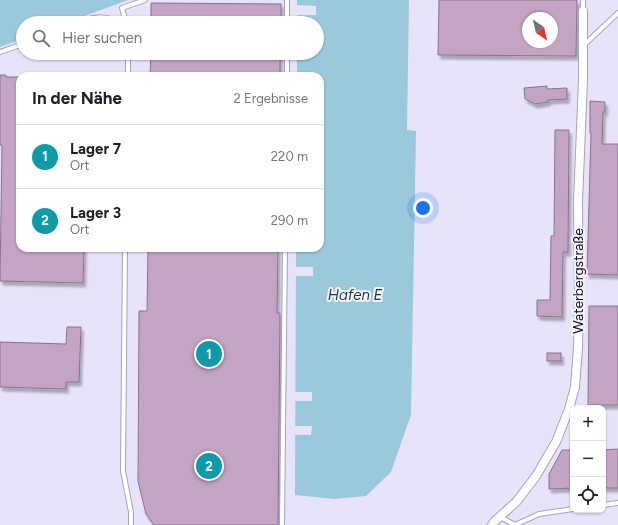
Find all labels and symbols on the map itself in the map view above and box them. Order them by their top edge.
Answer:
north arrow [522,12,558,48]
your location [413,198,433,218]
street label: Waterbergstraße [570,228,587,334]
water label: Hafen E [328,286,382,304]
pin: 1 [196,339,222,369]
pin: 2 [196,451,222,481]

